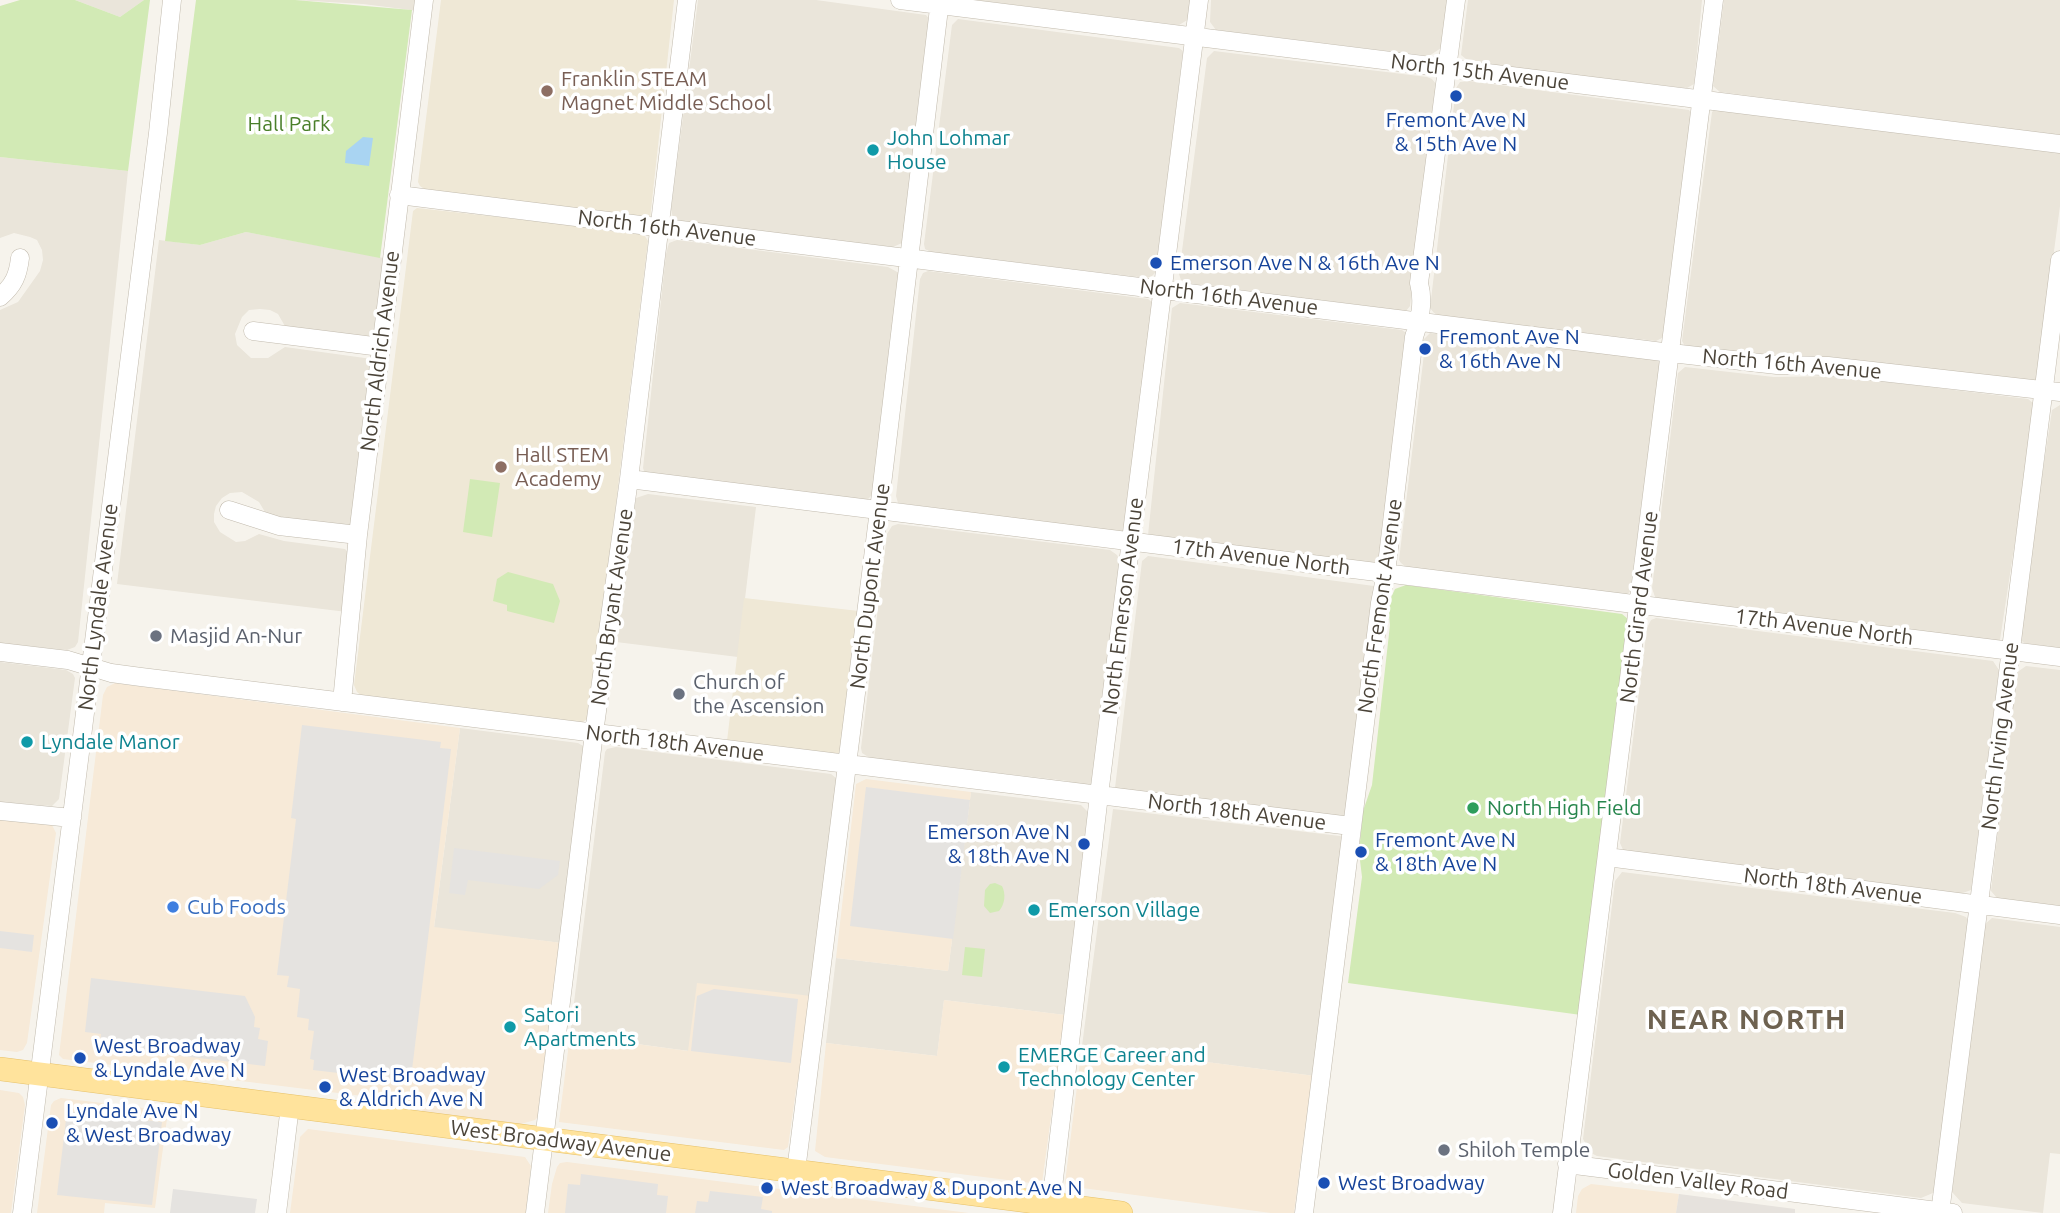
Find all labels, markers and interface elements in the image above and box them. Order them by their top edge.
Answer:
street label: North 15th Avenue [1389,49,1571,95]
place label: Franklin STEAM Magnet Middle School [561,66,771,116]
marker: Franklin STEAM Magnet Middle School [539,83,555,99]
marker: Fremont Ave N & 15th Ave N [1448,88,1464,104]
place label: Fremont Ave N & 15th Ave N [1386,107,1526,157]
park label: Hall Park [248,111,330,137]
place label: John Lohmar House [887,125,1010,175]
marker: John Lohmar House [865,142,881,158]
street label: North 16th Avenue [576,205,758,251]
street label: North Aldrich Avenue [355,249,405,453]
place label: Emerson Ave N & 16th Ave N [1170,250,1440,276]
marker: Emerson Ave N & 16th Ave N [1148,255,1164,271]
street label: North 16th Avenue [1138,274,1320,320]
place label: Fremont Ave N & 16th Ave N [1439,324,1580,374]
marker: Fremont Ave N & 16th Ave N [1417,341,1433,357]
street label: North 16th Avenue [1701,344,1883,384]
place label: Hall STEM Academy [515,442,609,492]
marker: Hall STEM Academy [493,459,509,475]
street label: North Dupont Avenue [845,481,895,691]
street label: North Emerson Avenue [1097,496,1149,716]
street label: North Fremont Avenue [1352,497,1408,715]
street label: North Lyndale Avenue [73,502,123,712]
street label: North Bryant Avenue [586,507,638,707]
street label: North Girard Avenue [1615,509,1663,705]
street label: 17th Avenue North [1170,534,1352,580]
street label: 17th Avenue North [1733,604,1915,650]
place label: Masjid An-Nur [170,623,302,649]
marker: Masjid An-Nur [148,628,164,644]
street label: North Irving Avenue [1976,641,2024,831]
place label: Church of the Ascension [693,669,824,719]
marker: Church of the Ascension [671,686,687,702]
street label: North 18th Avenue [584,720,766,766]
place label: Lyndale Manor [41,729,180,755]
marker: Lyndale Manor [19,734,35,750]
street label: North 18th Avenue [1146,789,1328,835]
place label: North High Field [1487,795,1641,821]
marker: North High Field [1465,800,1481,816]
place label: Emerson Ave N & 18th Ave N [927,819,1070,869]
place label: Fremont Ave N & 18th Ave N [1375,827,1516,877]
marker: Emerson Ave N & 18th Ave N [1076,836,1092,852]
marker: Fremont Ave N & 18th Ave N [1353,844,1369,860]
street label: North 18th Avenue [1742,863,1924,909]
place label: Cub Foods [187,894,286,920]
place label: Emerson Village [1048,897,1200,923]
marker: Cub Foods [165,899,181,915]
marker: Emerson Village [1026,902,1042,918]
place label: Satori Apartments [524,1002,636,1052]
district label: NEAR NORTH [1648,1003,1846,1037]
marker: Satori Apartments [502,1019,518,1035]
place label: West Broadway & Lyndale Ave N [94,1033,245,1083]
place label: EMERGE Career and Technology Center [1018,1042,1206,1092]
marker: West Broadway & Lyndale Ave N [72,1050,88,1066]
marker: EMERGE Career and Technology Center [996,1059,1012,1075]
place label: West Broadway & Aldrich Ave N [339,1062,486,1112]
marker: West Broadway & Aldrich Ave N [317,1079,333,1095]
place label: Lyndale Ave N & West Broadway [66,1098,231,1148]
marker: Lyndale Ave N & West Broadway [44,1115,60,1131]
street label: West Broadway Avenue [449,1115,673,1167]
place label: Shiloh Temple [1458,1137,1590,1163]
marker: Shiloh Temple [1436,1142,1452,1158]
street label: Golden Valley Road [1606,1157,1790,1205]
place label: West Broadway [1338,1170,1485,1196]
place label: West Broadway & Dupont Ave N [781,1175,1082,1201]
marker: West Broadway [1316,1175,1332,1191]
marker: West Broadway & Dupont Ave N [759,1180,775,1196]

